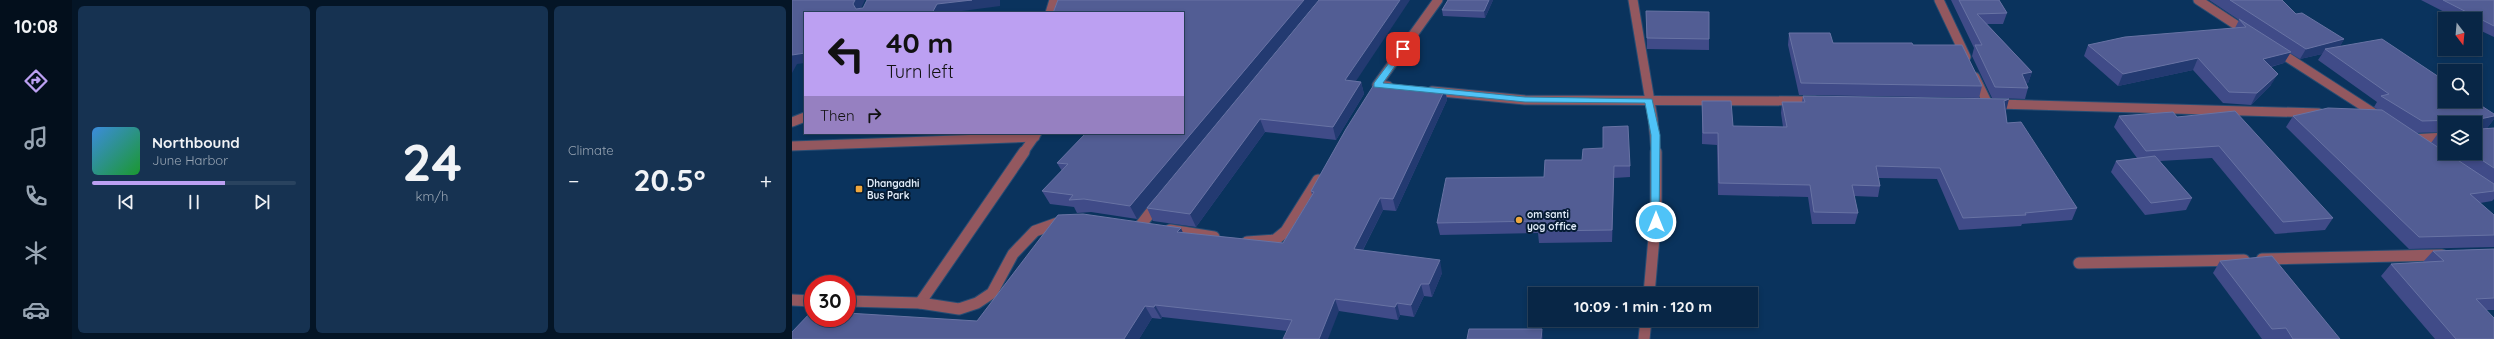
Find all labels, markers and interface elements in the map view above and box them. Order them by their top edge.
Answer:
north arrow [2438,12,2482,56]
map controls [2438,12,2482,160]
text: 10:08 [14,15,58,38]
text: 40 m [886,25,953,60]
icon: left [820,28,872,80]
pin [1386,32,1420,66]
icon: arrive [1392,38,1414,60]
text: Turn left [886,60,954,83]
button: search [2438,64,2482,108]
icon: directions [22,67,50,95]
icon: right [863,104,885,126]
text: Then [820,106,855,125]
button: layers [2438,116,2482,160]
icon: music [22,124,50,152]
text: 24 [402,129,462,194]
text: Northbound [152,133,240,152]
text: Climate [568,142,614,158]
text: June Harbor [152,152,228,168]
text: 20.5° [634,161,706,199]
text: − [568,167,579,195]
text: + [760,167,772,195]
place label: Dhangadhi Bus Park [867,177,919,202]
icon: phone [22,182,50,210]
marker: Dhangadhi Bus Park [854,184,864,194]
text: km/h [416,188,448,204]
icon: previous [115,191,137,213]
icon: pause [183,191,205,213]
icon: next [251,191,273,213]
position arrow [1635,201,1677,243]
place label: om santi yog office [1527,208,1577,233]
marker: om santi yog office [1514,215,1524,225]
icon: climate [22,239,50,267]
speed limit sign: 30 [804,275,856,327]
icon: car [22,296,50,324]
text: 10:09 · 1 min · 120 m [1574,297,1712,316]

